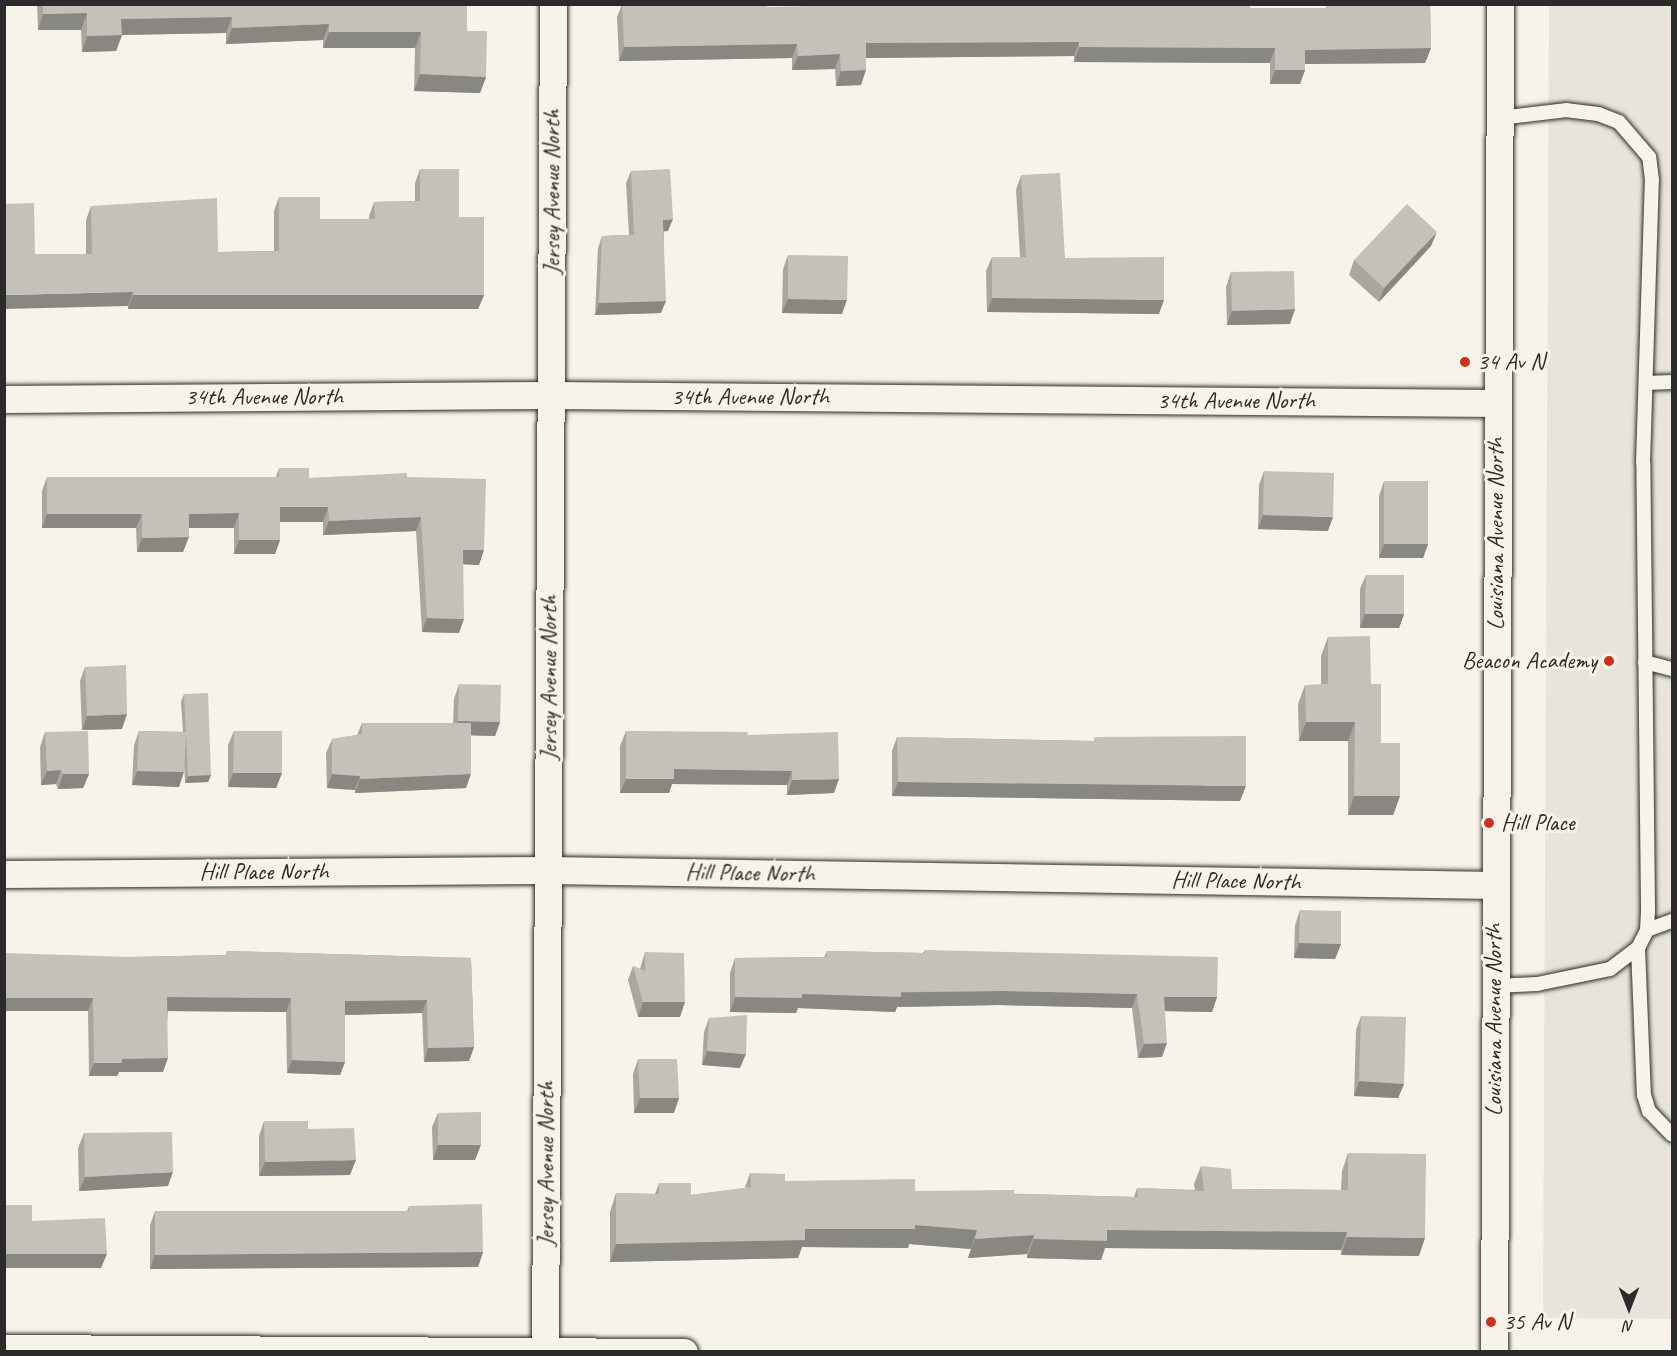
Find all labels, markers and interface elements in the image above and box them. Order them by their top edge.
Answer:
street label: Jersey Avenue North [538,110,566,274]
place label: 34 Av N [1477,348,1544,376]
marker: 34 Av N [1458,355,1472,369]
street label: 34th Avenue North [185,383,343,411]
street label: 34th Avenue North [671,383,829,411]
street label: 34th Avenue North [1157,387,1315,415]
street label: Louisiana Avenue North [1482,438,1510,630]
street label: Jersey Avenue North [535,596,563,760]
place label: Beacon Academy [1464,647,1597,675]
marker: Beacon Academy [1602,654,1616,668]
place label: Hill Place [1501,809,1575,837]
marker: Hill Place [1482,816,1496,830]
street label: Hill Place North [685,857,815,889]
street label: Hill Place North [199,858,329,886]
street label: Hill Place North [1171,865,1301,897]
street label: Louisiana Avenue North [1480,924,1508,1116]
street label: Jersey Avenue North [532,1082,560,1246]
north arrow [1599,1278,1659,1338]
place label: 35 Av N [1503,1308,1570,1336]
marker: 35 Av N [1484,1315,1498,1329]
text: N [1624,1316,1634,1336]

